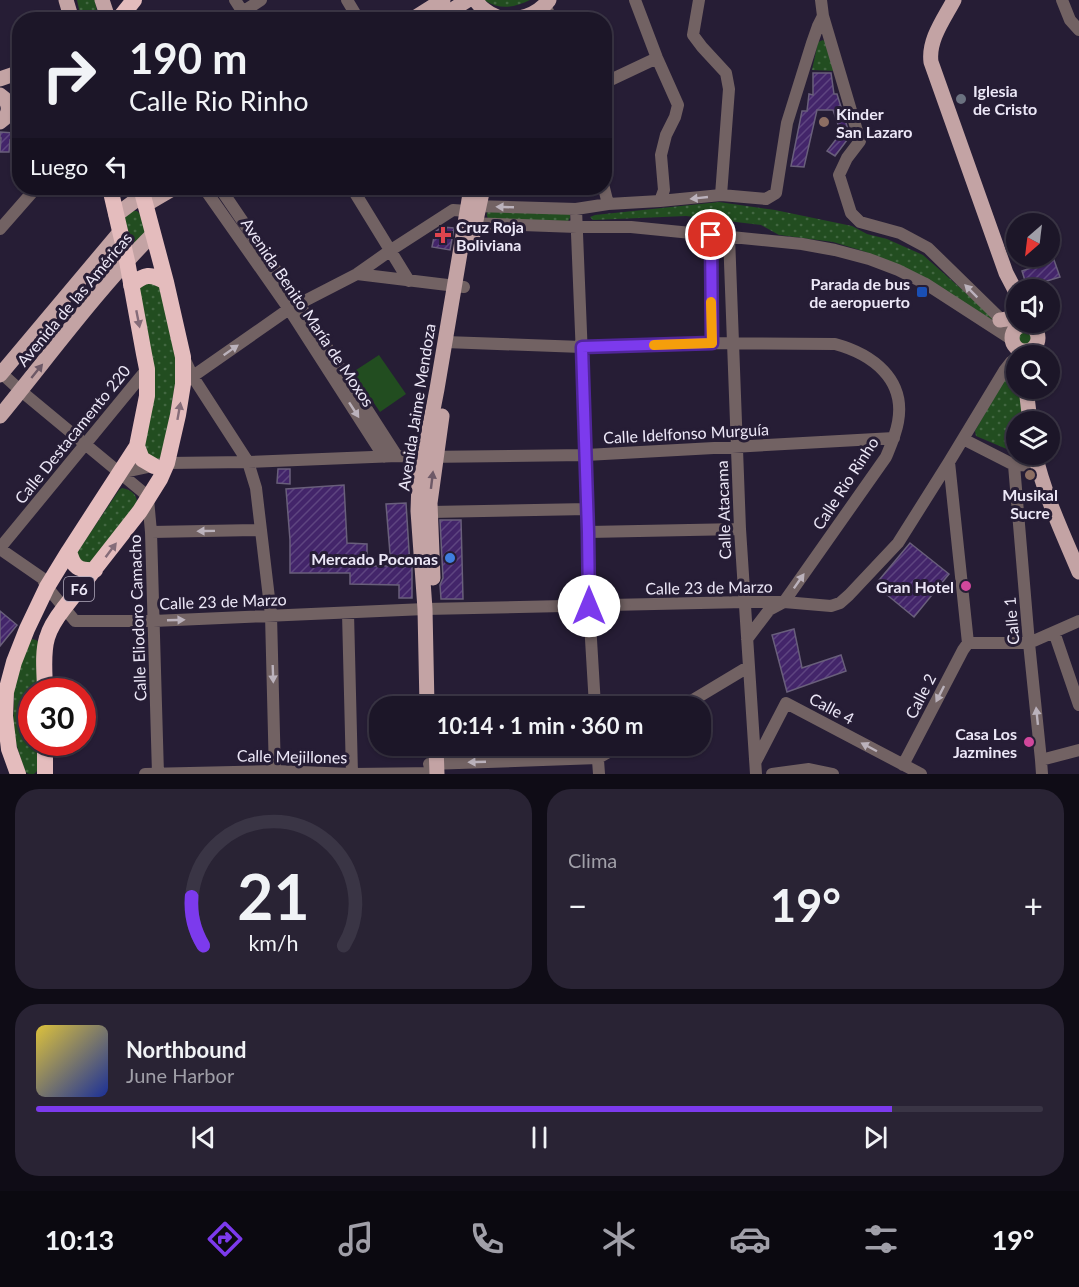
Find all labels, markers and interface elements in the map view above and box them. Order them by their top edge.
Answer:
text: 190 m [129,33,247,83]
icon: right [30,36,108,114]
place label: Iglesia de Cristo [973,81,1037,118]
text: Calle Rio Rinho [129,84,308,117]
marker: Iglesia de Cristo [954,92,968,106]
place label: Kinder San Lazaro [836,104,913,141]
marker: Kinder San Lazaro [817,115,831,129]
icon: left [100,150,133,183]
text: Luego [30,153,88,180]
one-way arrow [690,193,709,203]
one-way arrow [495,202,514,212]
pin [685,209,736,260]
north arrow [1006,213,1060,267]
map controls [1006,213,1060,465]
street label: Avenida Benito María de Moxos [238,214,378,410]
place label: Cruz Roja Boliviana [456,217,524,254]
icon: arrive [694,218,727,251]
marker: Cruz Roja Boliviana [434,226,452,244]
street label: Avenida de las Américas [12,228,136,370]
place label: Parada de bus de aeropuerto [809,274,910,311]
button: sound [1006,279,1060,333]
one-way arrow [964,284,978,298]
marker: Parada de bus de aeropuerto [915,285,929,299]
one-way arrow [134,310,143,329]
street label: Avenida Jaime Mendoza [393,322,439,492]
one-way arrow [222,344,238,356]
button: search [1006,345,1060,399]
street label: Calle Destacamento 220 [10,361,134,507]
one-way arrow [31,363,43,378]
one-way arrow [174,401,183,420]
one-way arrow [348,402,359,418]
button: layers [1006,411,1060,465]
street label: Calle Idelfonso Murguía [603,419,769,447]
street label: Calle Rio Rinho [808,433,882,533]
street label: Calle Atacama [712,460,734,560]
marker: Musikal Sucre [1023,468,1037,482]
one-way arrow [427,471,437,490]
place label: Musikal Sucre [1002,485,1058,522]
one-way arrow [196,527,215,536]
street label: Calle Eliodoro Camacho [125,534,149,702]
one-way arrow [105,542,117,558]
place label: Mercado Poconas [311,549,438,568]
marker: Mercado Poconas [443,551,457,565]
one-way arrow [793,573,804,589]
position arrow [557,574,621,638]
street label: Calle 23 de Marzo [645,576,773,598]
road number: F6 [64,577,94,601]
place label: Gran Hotel [876,577,954,596]
marker: Gran Hotel [959,579,973,593]
street label: Calle 23 de Marzo [159,589,287,613]
street label: Calle 1 [999,596,1023,646]
one-way arrow [166,615,185,624]
one-way arrow [268,664,277,683]
street label: Calle 2 [901,670,939,722]
speed limit sign: 30 [18,678,96,756]
one-way arrow [935,685,945,702]
street label: Calle 4 [806,688,858,728]
one-way arrow [1032,706,1042,725]
text: 10:14 · 1 min · 360 m [437,712,643,739]
place label: Casa Los Jazmines [953,724,1017,761]
marker: Casa Los Jazmines [1022,735,1036,749]
one-way arrow [860,742,877,752]
street label: Calle Mejillones [237,746,347,766]
one-way arrow [467,758,486,767]
text: Clima [568,848,617,872]
text: 21 [237,858,310,933]
text: 19° [770,878,841,932]
text: − [568,885,587,925]
text: + [1024,885,1043,925]
text: km/h [248,930,299,956]
text: Northbound [126,1036,246,1063]
text: June Harbor [126,1063,234,1087]
icon: previous [187,1121,220,1154]
icon: pause [523,1121,556,1154]
icon: next [859,1121,892,1154]
icon: directions [204,1218,246,1260]
icon: music [335,1218,377,1260]
icon: phone [466,1218,508,1260]
icon: climate [598,1218,640,1260]
icon: car [729,1218,771,1260]
icon: filters [860,1218,902,1260]
text: 10:13 [45,1223,114,1256]
text: 19° [992,1223,1034,1256]

